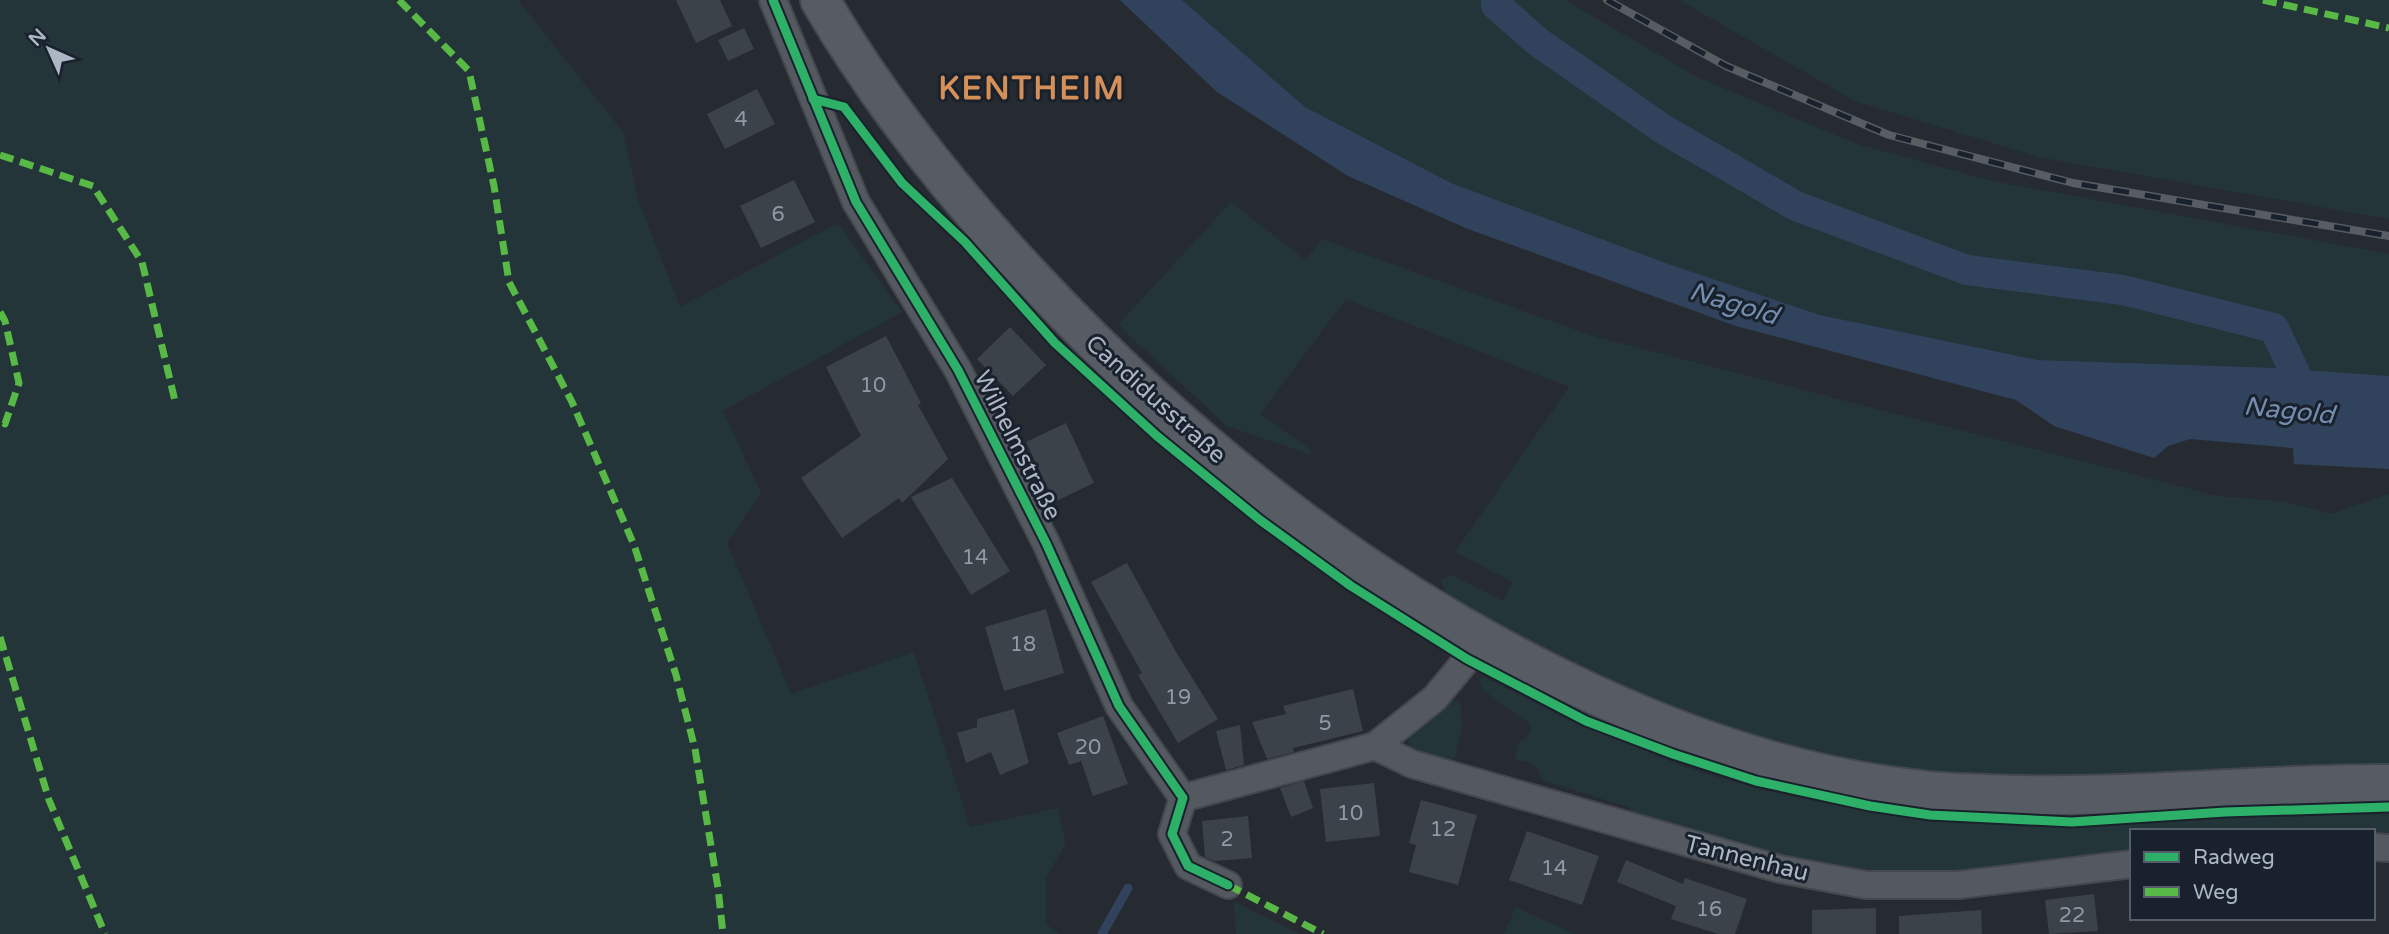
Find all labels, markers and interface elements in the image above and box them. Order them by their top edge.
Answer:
north arrow [14,14,84,84]
text: N [25,25,51,51]
district label: KENTHEIM [938,70,1126,108]
house number: 4 [734,107,748,132]
house number: 6 [771,202,785,227]
water label: Nagold [1686,275,1784,332]
street label: Candidusstraße [1080,329,1232,470]
street label: Wilhelmstraße [967,366,1068,525]
house number: 10 [860,373,886,398]
water label: Nagold [2242,390,2338,431]
house number: 14 [962,545,988,570]
house number: 18 [1010,632,1036,657]
house number: 19 [1165,685,1191,710]
house number: 5 [1318,711,1332,736]
house number: 20 [1075,735,1101,760]
house number: 10 [1337,801,1363,826]
house number: 12 [1430,817,1456,842]
house number: 2 [1220,827,1234,852]
street label: Tannenhau [1682,829,1812,888]
legend [2130,829,2375,920]
text: Radweg [2193,845,2275,870]
house number: 14 [1541,856,1567,881]
text: Weg [2193,880,2238,905]
house number: 16 [1696,897,1722,922]
house number: 22 [2059,903,2085,928]

